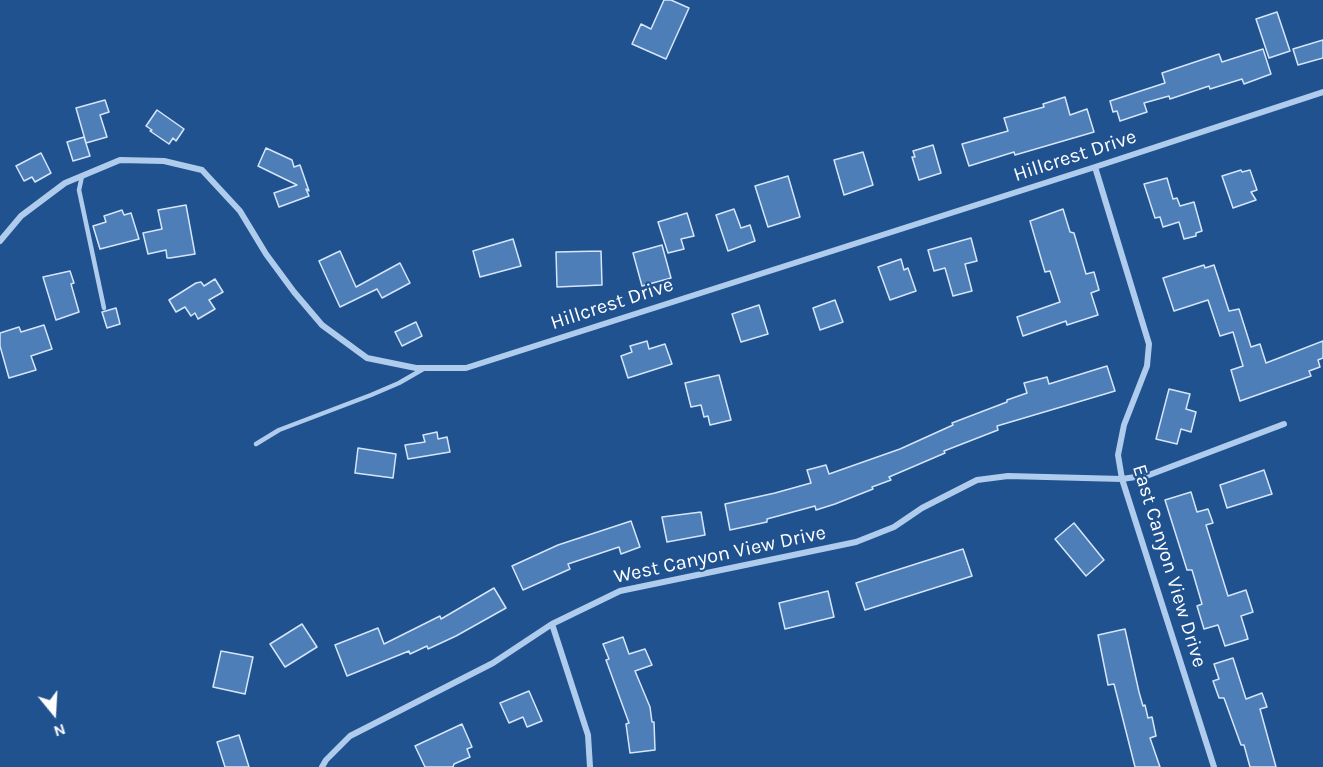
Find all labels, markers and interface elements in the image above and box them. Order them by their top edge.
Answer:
street label: Hillcrest Drive [1011,125,1139,187]
street label: Hillcrest Drive [548,273,676,335]
street label: East Canyon View Drive [1127,462,1211,670]
street label: West Canyon View Drive [612,521,828,589]
north arrow [24,683,84,743]
text: N [51,720,68,741]

